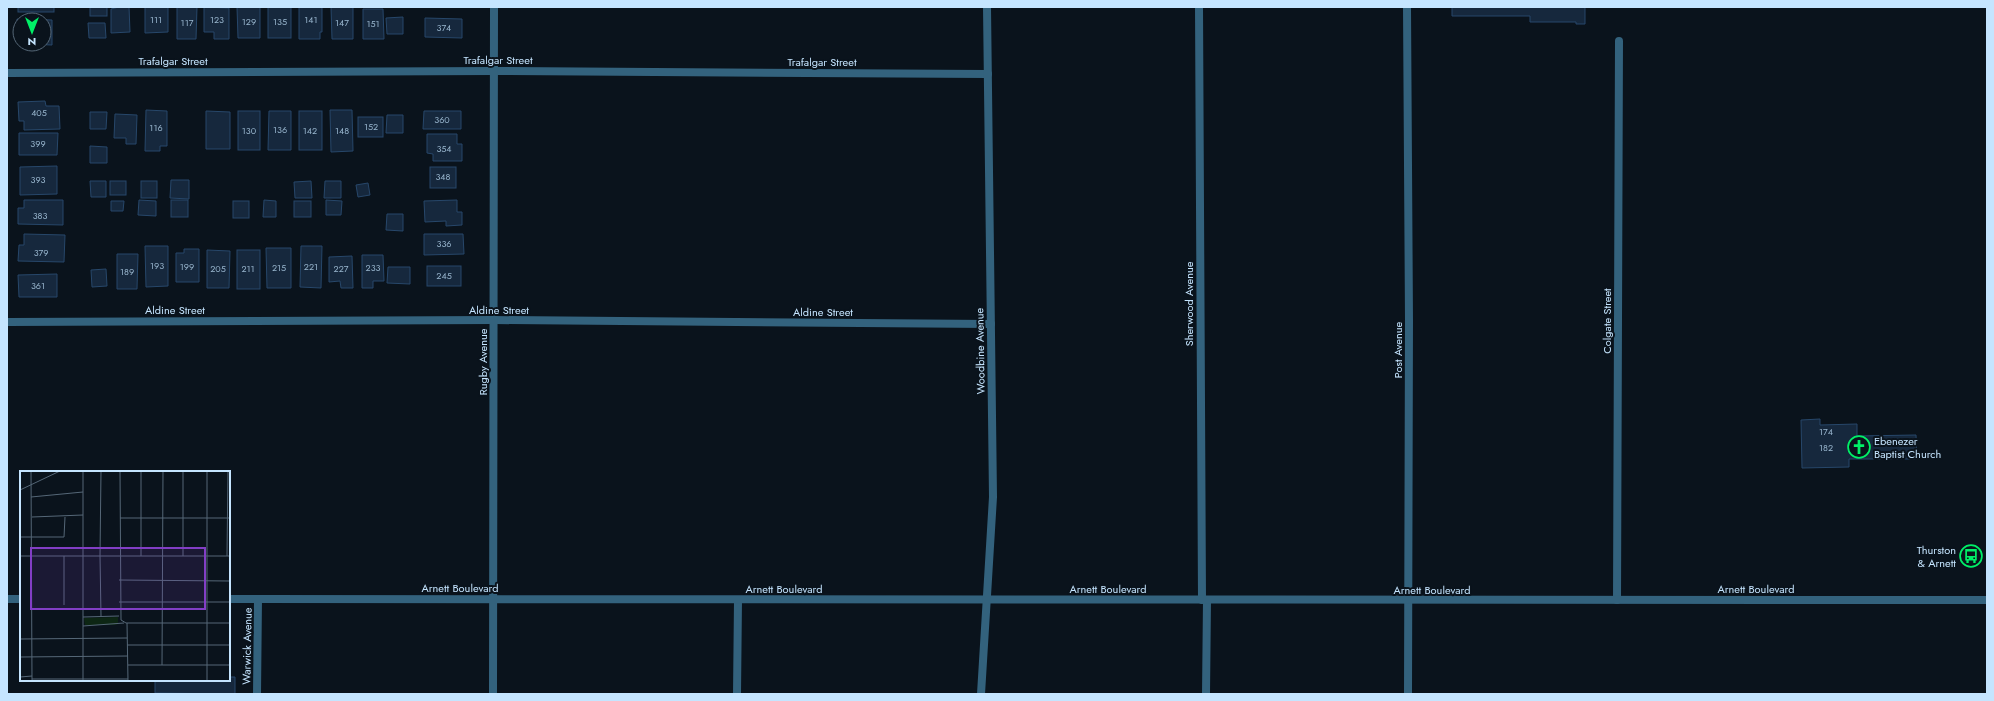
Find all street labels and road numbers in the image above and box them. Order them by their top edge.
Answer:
street label: Trafalgar Street [463,52,533,68]
street label: Trafalgar Street [138,53,208,69]
street label: Trafalgar Street [787,54,857,70]
street label: Sherwood Avenue [1181,261,1197,346]
street label: Colgate Street [1599,288,1615,354]
street label: Aldine Street [145,302,205,318]
street label: Aldine Street [469,302,529,318]
street label: Aldine Street [793,304,853,320]
street label: Woodbine Avenue [971,307,989,394]
street label: Post Avenue [1390,321,1406,378]
street label: Rugby Avenue [475,328,491,395]
street label: Arnett Boulevard [421,580,499,596]
street label: Arnett Boulevard [745,581,823,597]
street label: Arnett Boulevard [1069,581,1147,597]
street label: Arnett Boulevard [1717,581,1795,597]
street label: Arnett Boulevard [1393,582,1471,598]
street label: Warwick Avenue [238,607,256,685]

